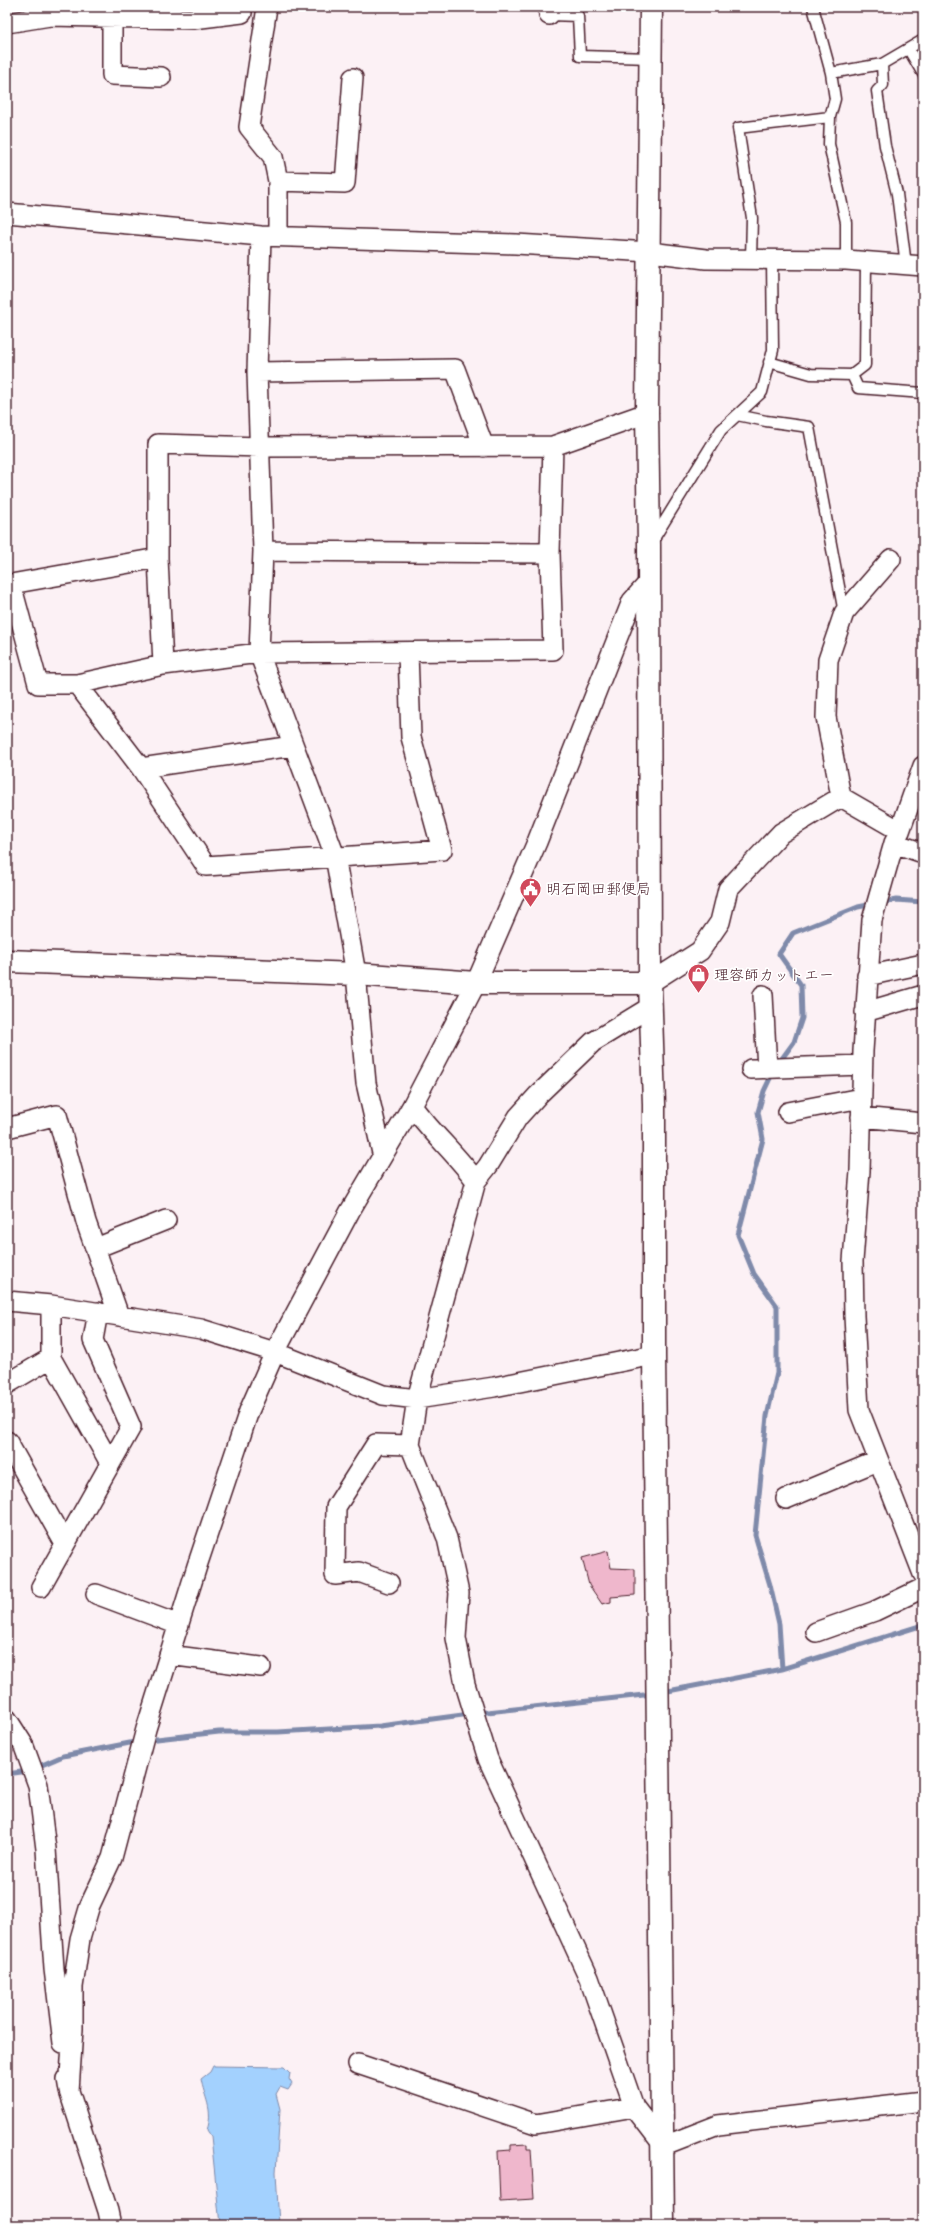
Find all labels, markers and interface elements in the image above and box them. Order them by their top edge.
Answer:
public building icon: 明石岡田郵便局 [518,876,544,909]
place label: 明石岡田郵便局 [546,880,651,898]
shop icon: 理容師カットエー [685,962,711,995]
place label: 理容師カットエー [714,966,834,984]

